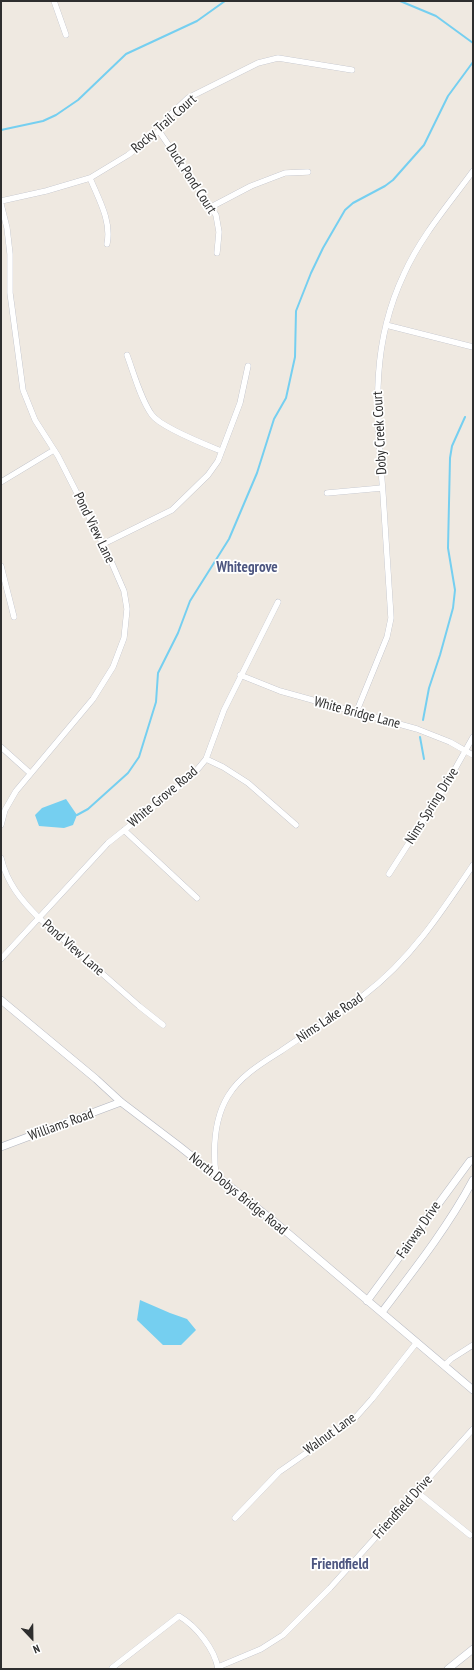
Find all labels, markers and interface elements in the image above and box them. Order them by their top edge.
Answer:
street label: Rocky Trail Court [128,91,200,157]
street label: Duck Pond Court [162,141,220,217]
street label: Doby Creek Court [369,391,391,475]
street label: Pond View Lane [70,490,118,566]
district label: Whitegrove [216,559,278,577]
street label: White Bridge Lane [312,693,402,733]
street label: White Grove Road [125,763,201,831]
street label: Nims Spring Drive [402,765,462,847]
street label: Pond View Lane [39,917,107,979]
street label: Nims Lake Road [294,990,366,1046]
street label: Williams Road [26,1105,96,1145]
street label: North Dobys Bridge Road [186,1149,290,1239]
street label: Fairway Drive [393,1198,445,1262]
street label: Walnut Lane [301,1410,359,1458]
street label: Friendfield Drive [370,1472,436,1542]
district label: Friendfield [311,1556,369,1574]
north arrow [12,1618,52,1658]
text: N [31,1642,42,1657]

